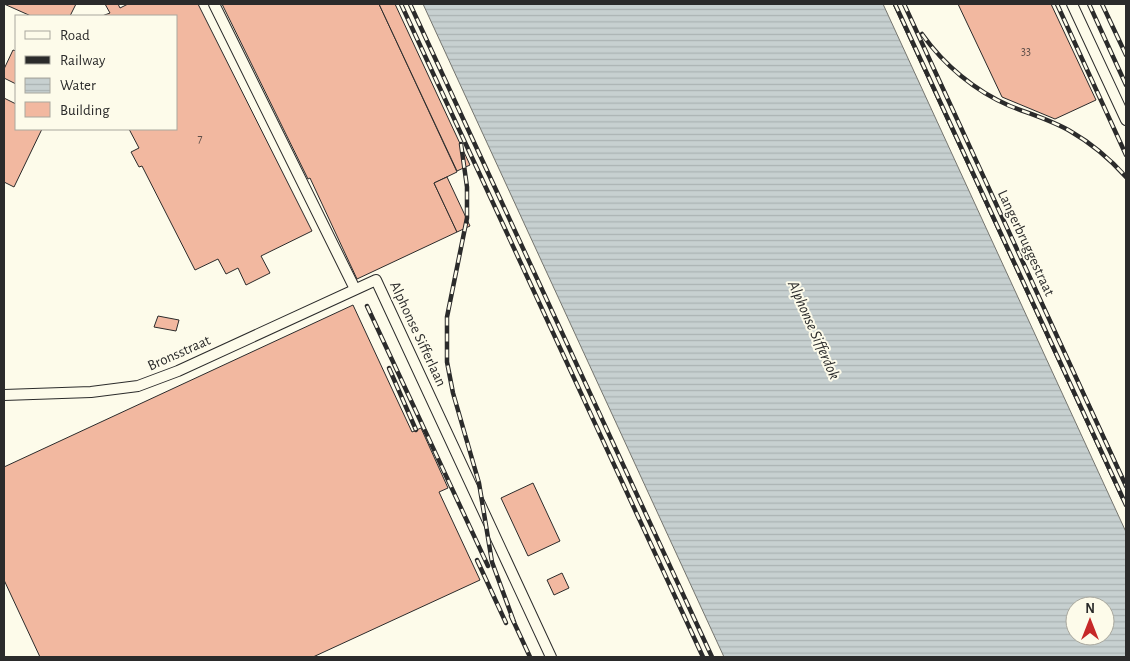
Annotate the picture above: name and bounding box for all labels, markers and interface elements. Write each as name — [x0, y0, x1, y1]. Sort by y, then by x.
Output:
legend — [15, 15, 178, 130]
text: Road — [60, 28, 90, 43]
house number: 33 — [1021, 45, 1031, 57]
text: Railway — [60, 53, 106, 68]
text: Water — [60, 78, 96, 93]
text: Building — [60, 103, 110, 118]
house number: 7 — [197, 132, 203, 144]
street label: Langerbruggestraat — [995, 188, 1057, 299]
water label: Alphonse Sifferdok — [784, 277, 843, 382]
street label: Alphonse Sifferlaan — [387, 279, 449, 389]
street label: Bronsstraat — [145, 332, 213, 373]
north arrow — [1065, 596, 1115, 646]
text: N — [1085, 602, 1095, 616]

